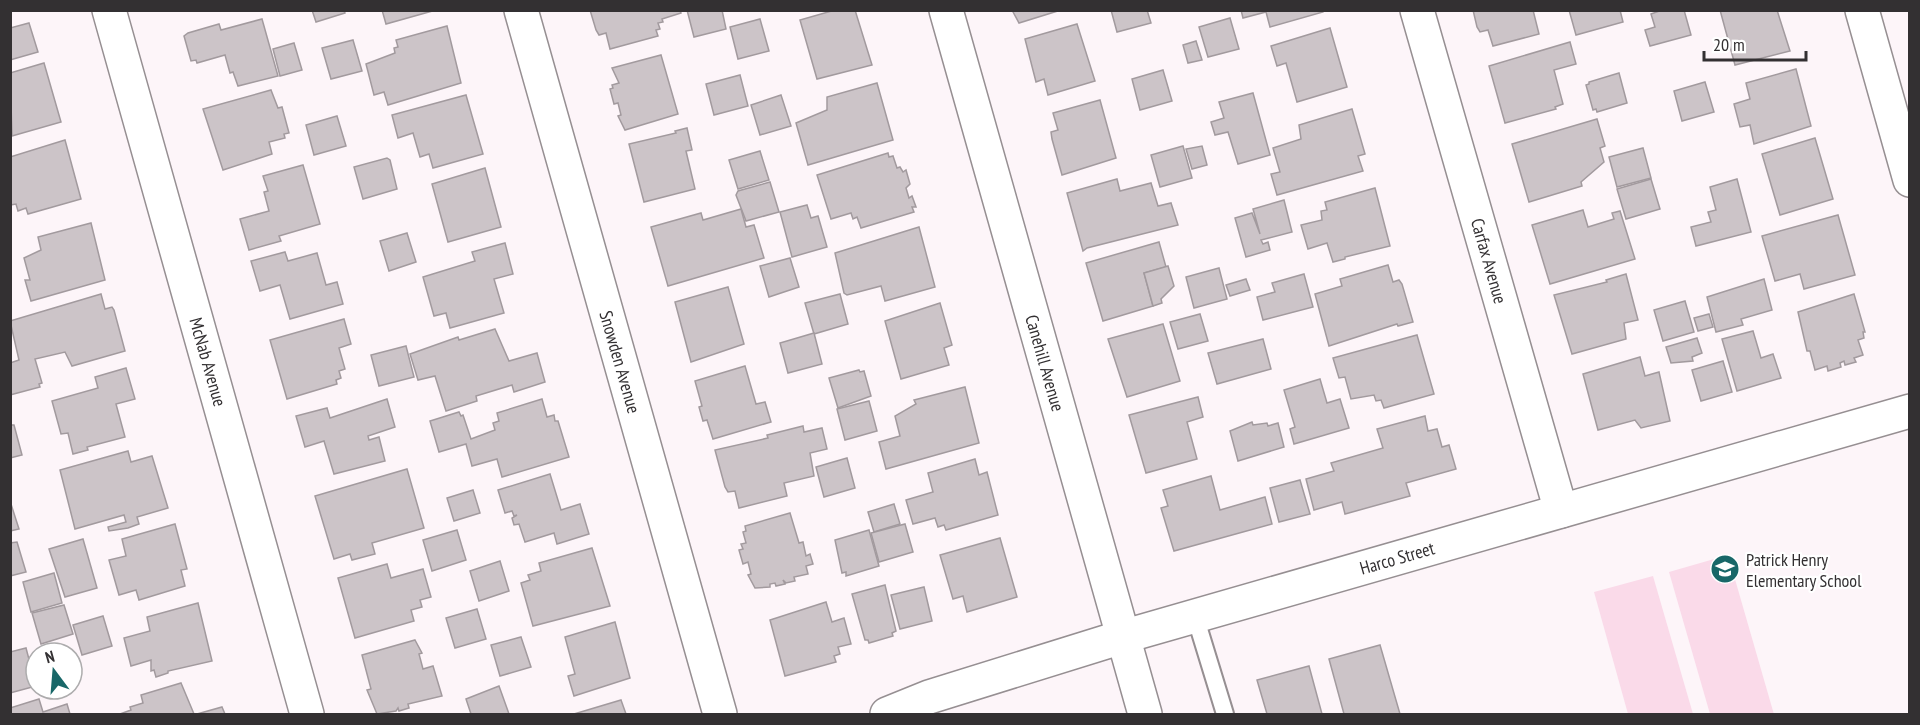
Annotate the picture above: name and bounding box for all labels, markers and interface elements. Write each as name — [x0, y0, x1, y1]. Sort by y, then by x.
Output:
scale bar — [1704, 24, 1806, 62]
text: 20 m — [1713, 33, 1745, 56]
street label: Carfax Avenue — [1466, 216, 1512, 306]
street label: Snowden Avenue — [594, 308, 646, 416]
street label: Canehill Avenue — [1020, 312, 1070, 414]
street label: McNab Avenue — [184, 315, 232, 409]
street label: Harco Street — [1357, 536, 1437, 580]
place label: Patrick Henry Elementary School — [1746, 548, 1862, 592]
school or university icon: Patrick Henry Elementary School — [1709, 553, 1741, 585]
north arrow — [24, 641, 84, 701]
text: N — [43, 646, 57, 667]

